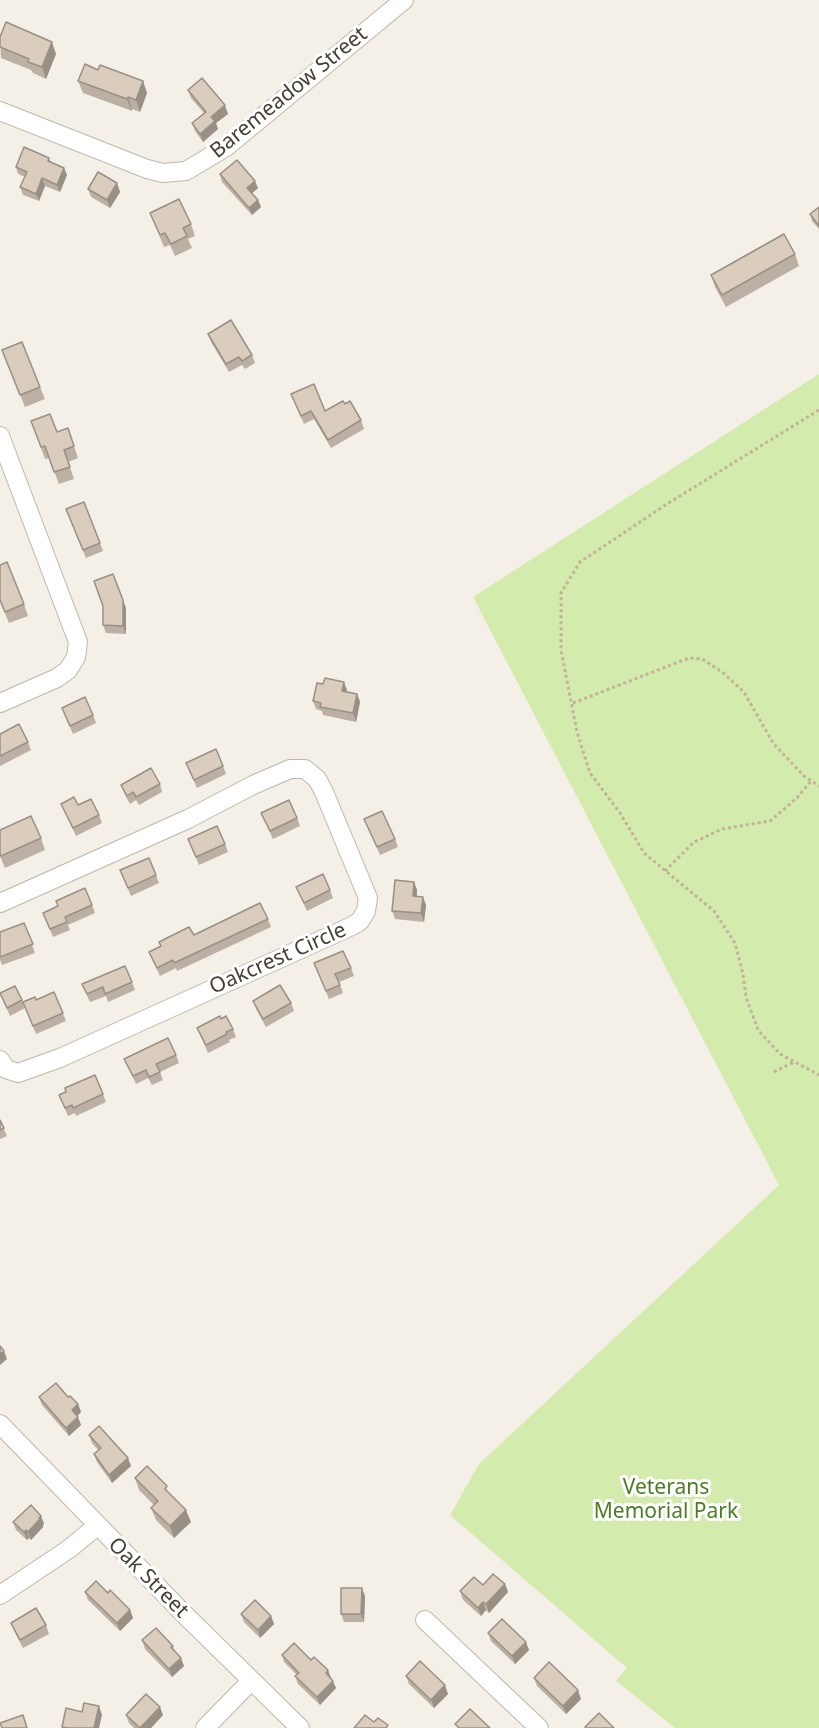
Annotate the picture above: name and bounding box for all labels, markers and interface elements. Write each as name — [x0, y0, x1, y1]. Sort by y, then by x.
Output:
street label: Baremeadow Street — [205, 22, 373, 164]
street label: Oakcrest Circle — [206, 918, 350, 1000]
park label: Veterans Memorial Park — [594, 1475, 738, 1525]
street label: Oak Street — [103, 1533, 193, 1623]

